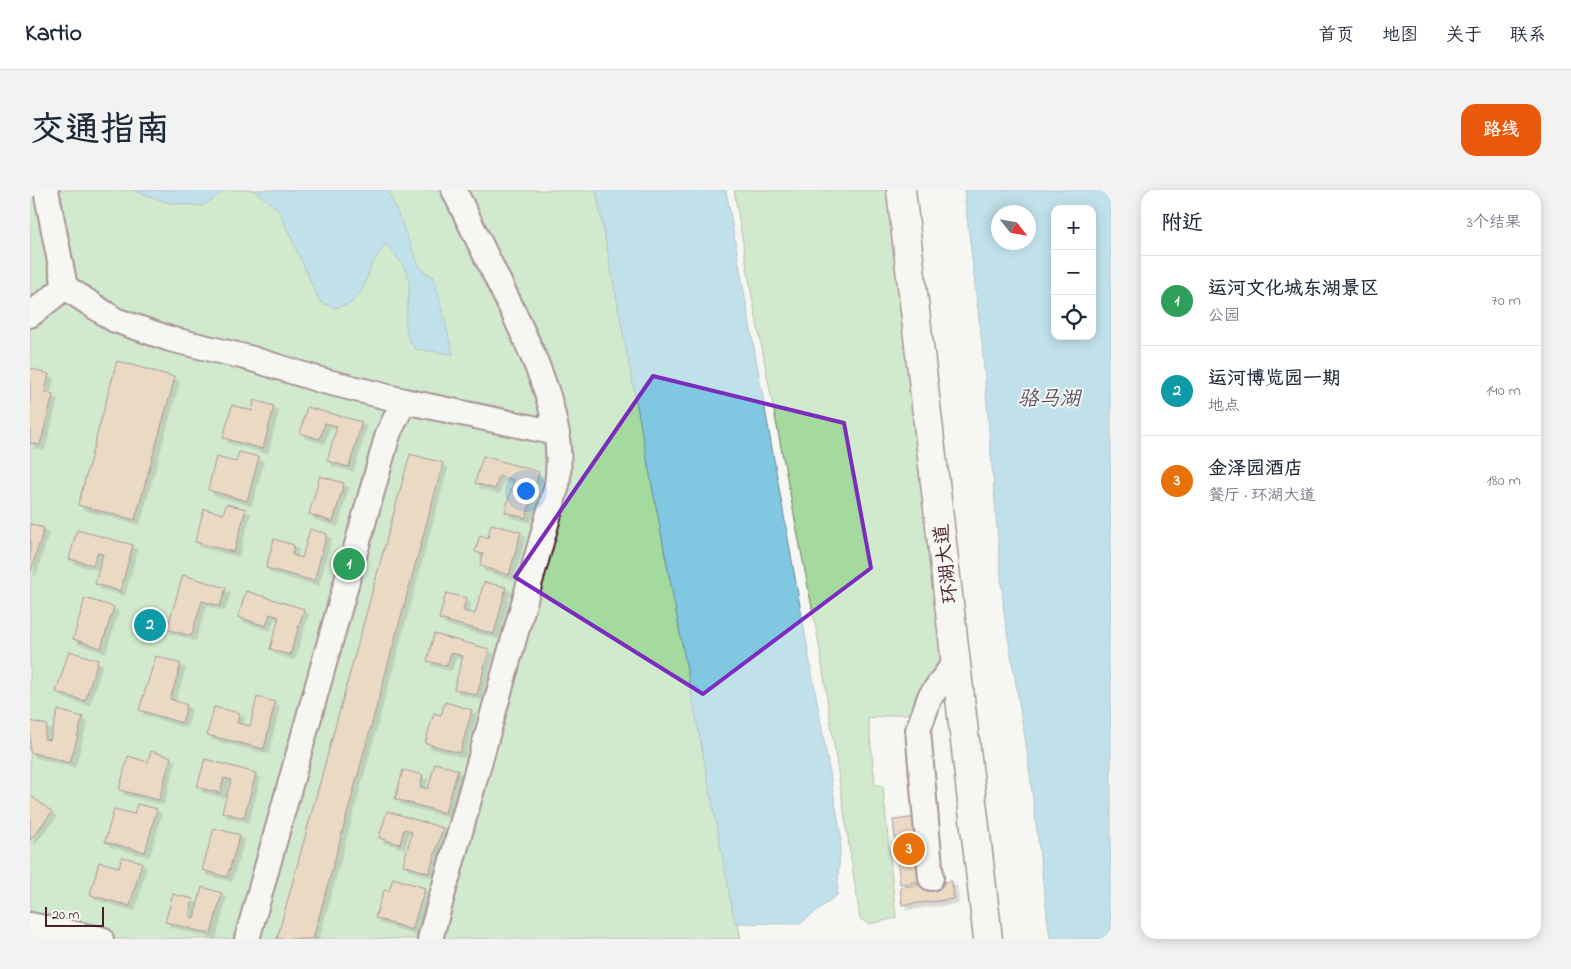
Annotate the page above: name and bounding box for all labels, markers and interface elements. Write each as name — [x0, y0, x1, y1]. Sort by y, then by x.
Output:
text: Kartio — [25, 17, 82, 52]
text: 首页 — [1318, 23, 1354, 49]
text: 地图 — [1382, 23, 1418, 49]
text: 关于 — [1446, 23, 1482, 49]
text: 联系 — [1510, 23, 1546, 49]
button: 路线 — [1461, 104, 1541, 156]
text: 交通指南 — [30, 106, 170, 157]
north arrow — [991, 205, 1036, 250]
map controls — [1051, 205, 1096, 340]
button: + — [1051, 205, 1096, 250]
text: 附近 — [1161, 209, 1203, 239]
text: 3个结果 — [1466, 211, 1521, 235]
button: − — [1051, 250, 1096, 295]
text: 运河文化城东湖景区 — [1208, 276, 1379, 303]
text: 1 — [1174, 289, 1180, 313]
text: 70 m — [1491, 289, 1521, 313]
button: locate — [1051, 295, 1096, 340]
text: 公园 — [1208, 304, 1240, 328]
text: 运河博览园一期 — [1208, 366, 1341, 393]
text: 2 — [1173, 379, 1181, 403]
text: 140 m — [1486, 379, 1521, 403]
water label: 骆马湖 — [1018, 385, 1082, 415]
text: 地点 — [1208, 394, 1240, 418]
text: 金泽园酒店 — [1208, 456, 1303, 483]
text: 3 — [1174, 469, 1180, 493]
text: 180 m — [1487, 469, 1521, 493]
your location — [513, 478, 539, 504]
text: 餐厅 · 环湖大道 — [1208, 484, 1315, 508]
street label: 环湖大道 — [928, 522, 967, 605]
pin: 1 — [333, 545, 365, 583]
pin: 2 — [134, 606, 166, 644]
pin: 3 — [893, 830, 925, 868]
scale bar — [45, 904, 104, 927]
text: 20 m — [52, 905, 79, 926]

